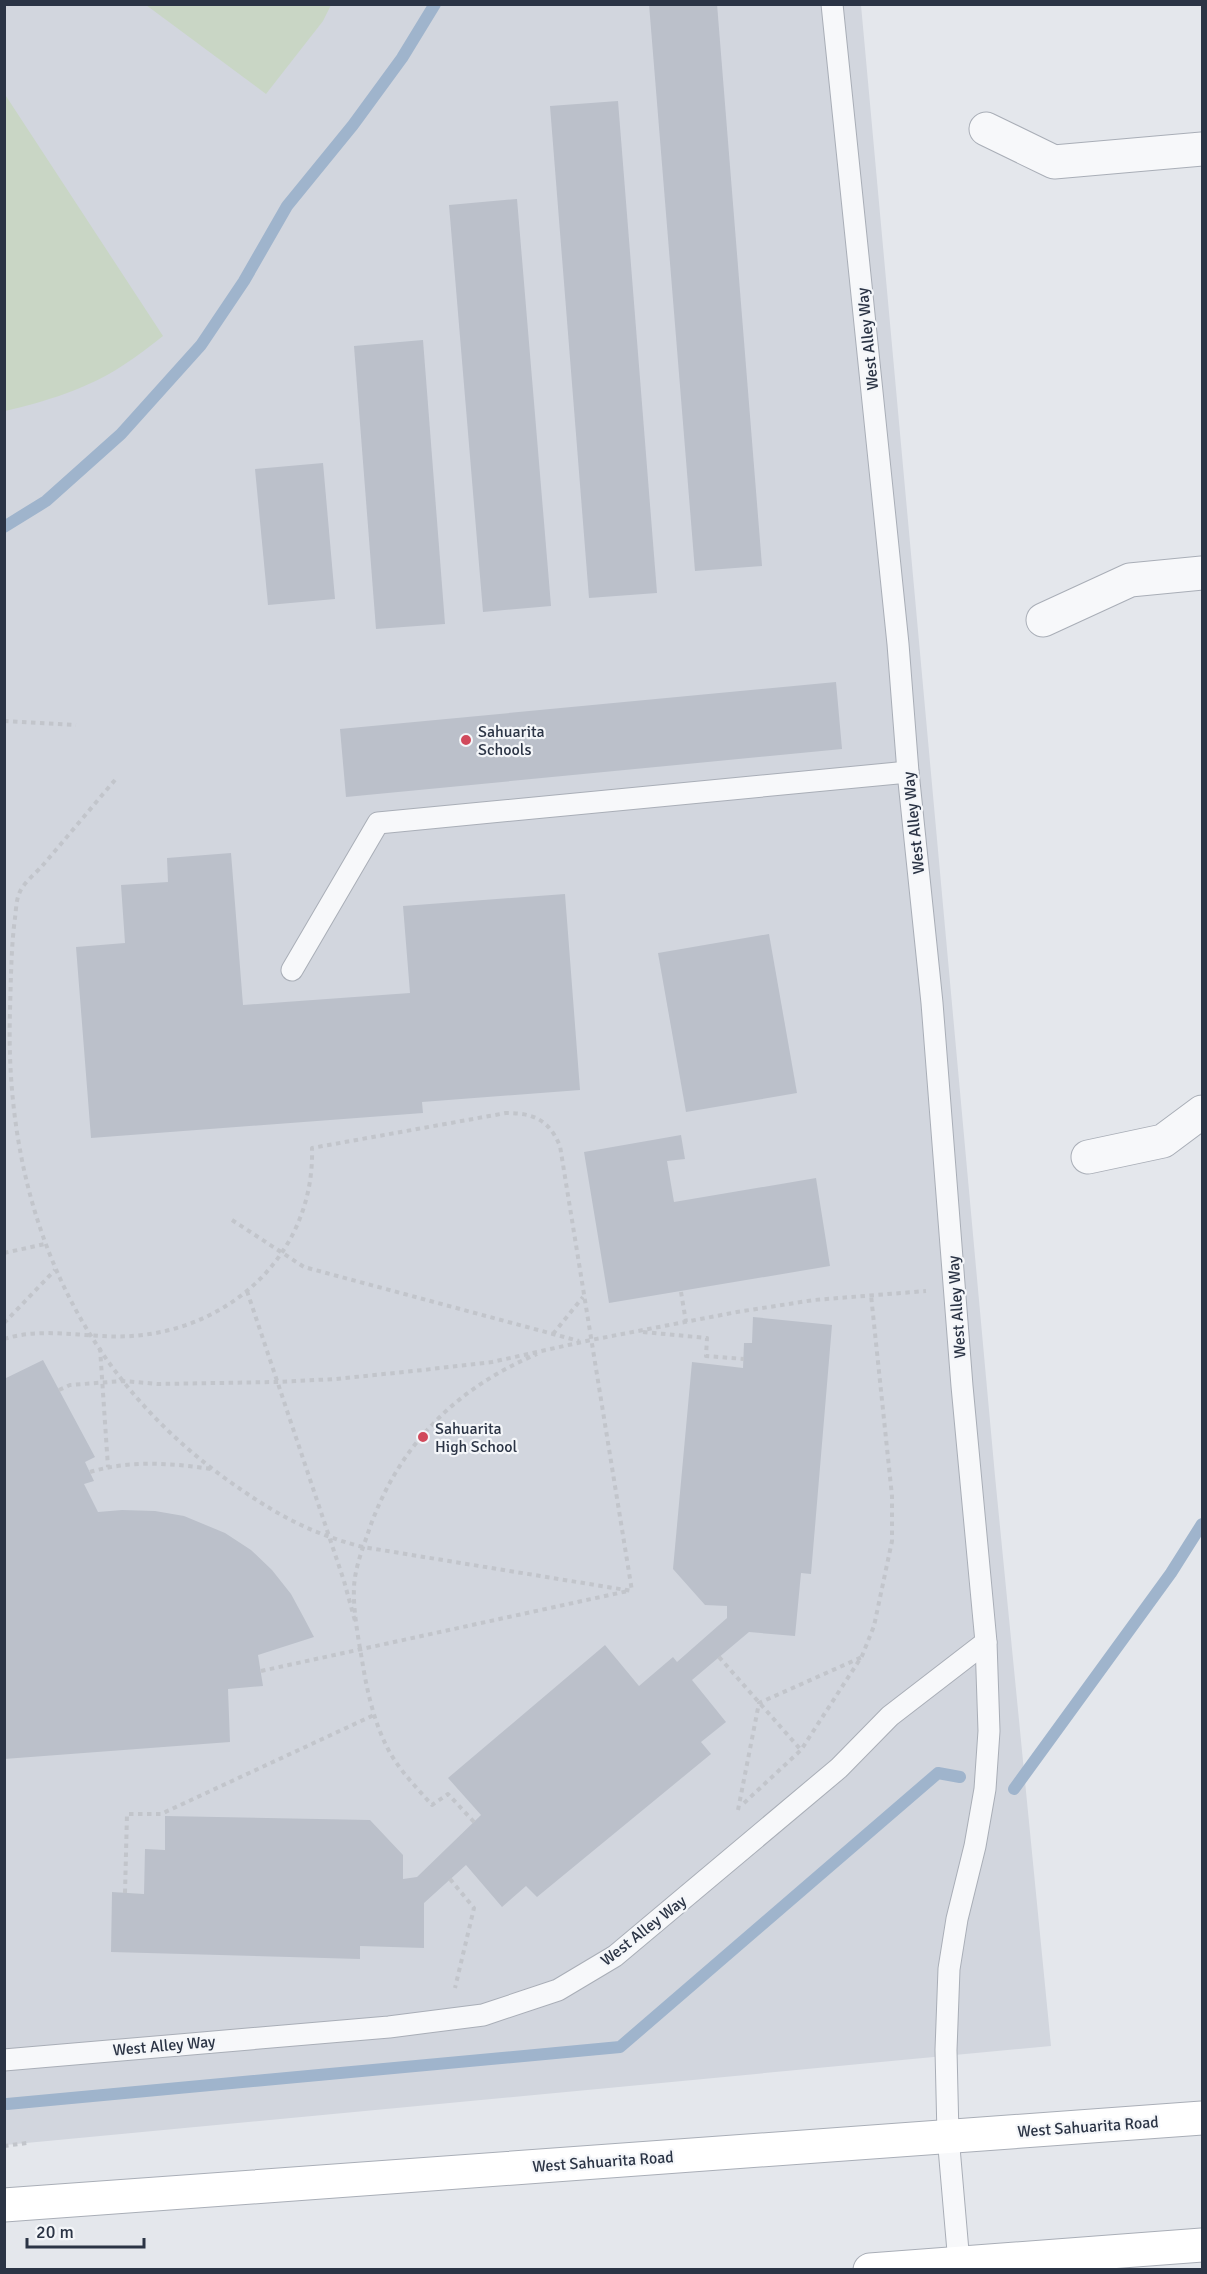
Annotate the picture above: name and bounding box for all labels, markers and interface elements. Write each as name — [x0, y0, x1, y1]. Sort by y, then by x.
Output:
street label: West Alley Way — [853, 286, 883, 391]
place label: Sahuarita Schools — [478, 722, 545, 760]
marker: Sahuarita Schools — [459, 733, 473, 747]
street label: West Alley Way — [899, 770, 929, 875]
street label: West Alley Way — [943, 1254, 971, 1359]
place label: Sahuarita High School — [435, 1419, 518, 1457]
marker: Sahuarita High School — [416, 1430, 430, 1444]
street label: West Alley Way — [597, 1891, 691, 1970]
street label: West Alley Way — [112, 2032, 217, 2060]
street label: West Sahuarita Road — [1017, 2112, 1159, 2142]
street label: West Sahuarita Road — [532, 2147, 674, 2177]
scale bar — [27, 2211, 144, 2249]
text: 20 m — [36, 2221, 74, 2243]

